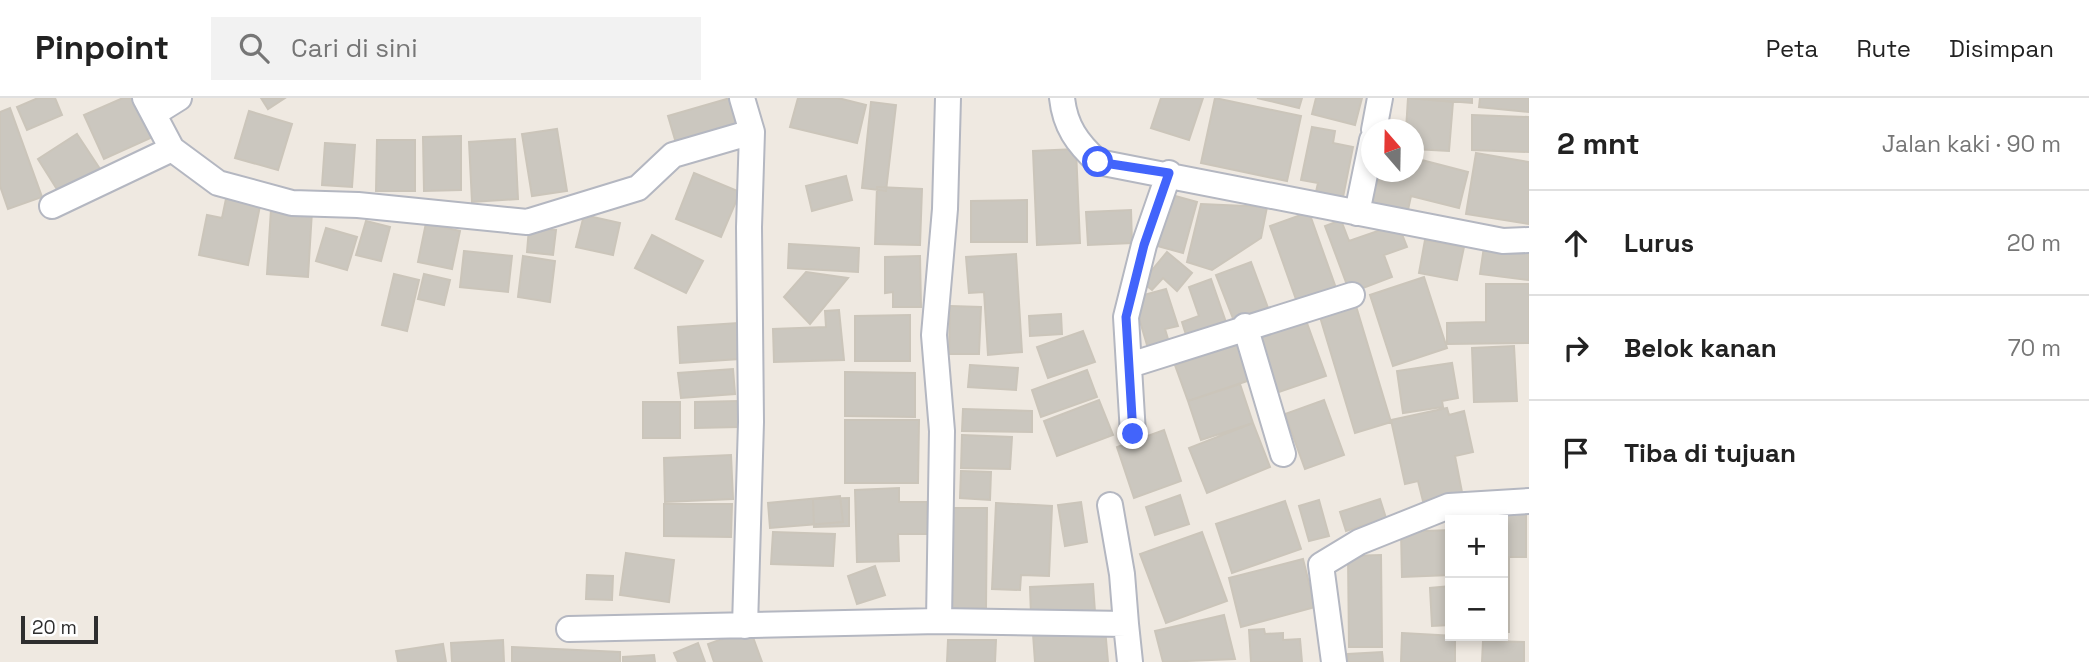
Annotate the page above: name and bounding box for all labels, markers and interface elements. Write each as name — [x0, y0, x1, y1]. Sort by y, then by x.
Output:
search box — [211, 17, 701, 80]
text: Pinpoint — [35, 27, 169, 69]
icon: search — [235, 29, 273, 67]
text: Cari di sini — [291, 31, 418, 65]
text: Peta — [1766, 33, 1818, 64]
text: Rute — [1856, 33, 1911, 64]
text: Disimpan — [1949, 33, 2054, 64]
north arrow — [1361, 119, 1424, 182]
text: 2 mnt — [1557, 124, 1640, 163]
text: Jalan kaki · 90 m — [1882, 129, 2061, 159]
route start — [1082, 146, 1113, 177]
icon: ahead — [1557, 224, 1595, 262]
text: Lurus — [1624, 226, 1694, 260]
text: 20 m — [2007, 228, 2061, 258]
icon: right — [1557, 329, 1595, 367]
text: Belok kanan — [1624, 331, 1777, 365]
text: 70 m — [2008, 333, 2061, 363]
route end — [1117, 418, 1148, 449]
icon: arrive — [1557, 434, 1595, 472]
text: Tiba di tujuan — [1624, 436, 1796, 470]
map controls — [1445, 515, 1508, 641]
button: + — [1445, 515, 1508, 578]
button: − — [1445, 578, 1508, 641]
scale bar — [21, 613, 98, 645]
text: 20 m — [32, 615, 77, 640]

